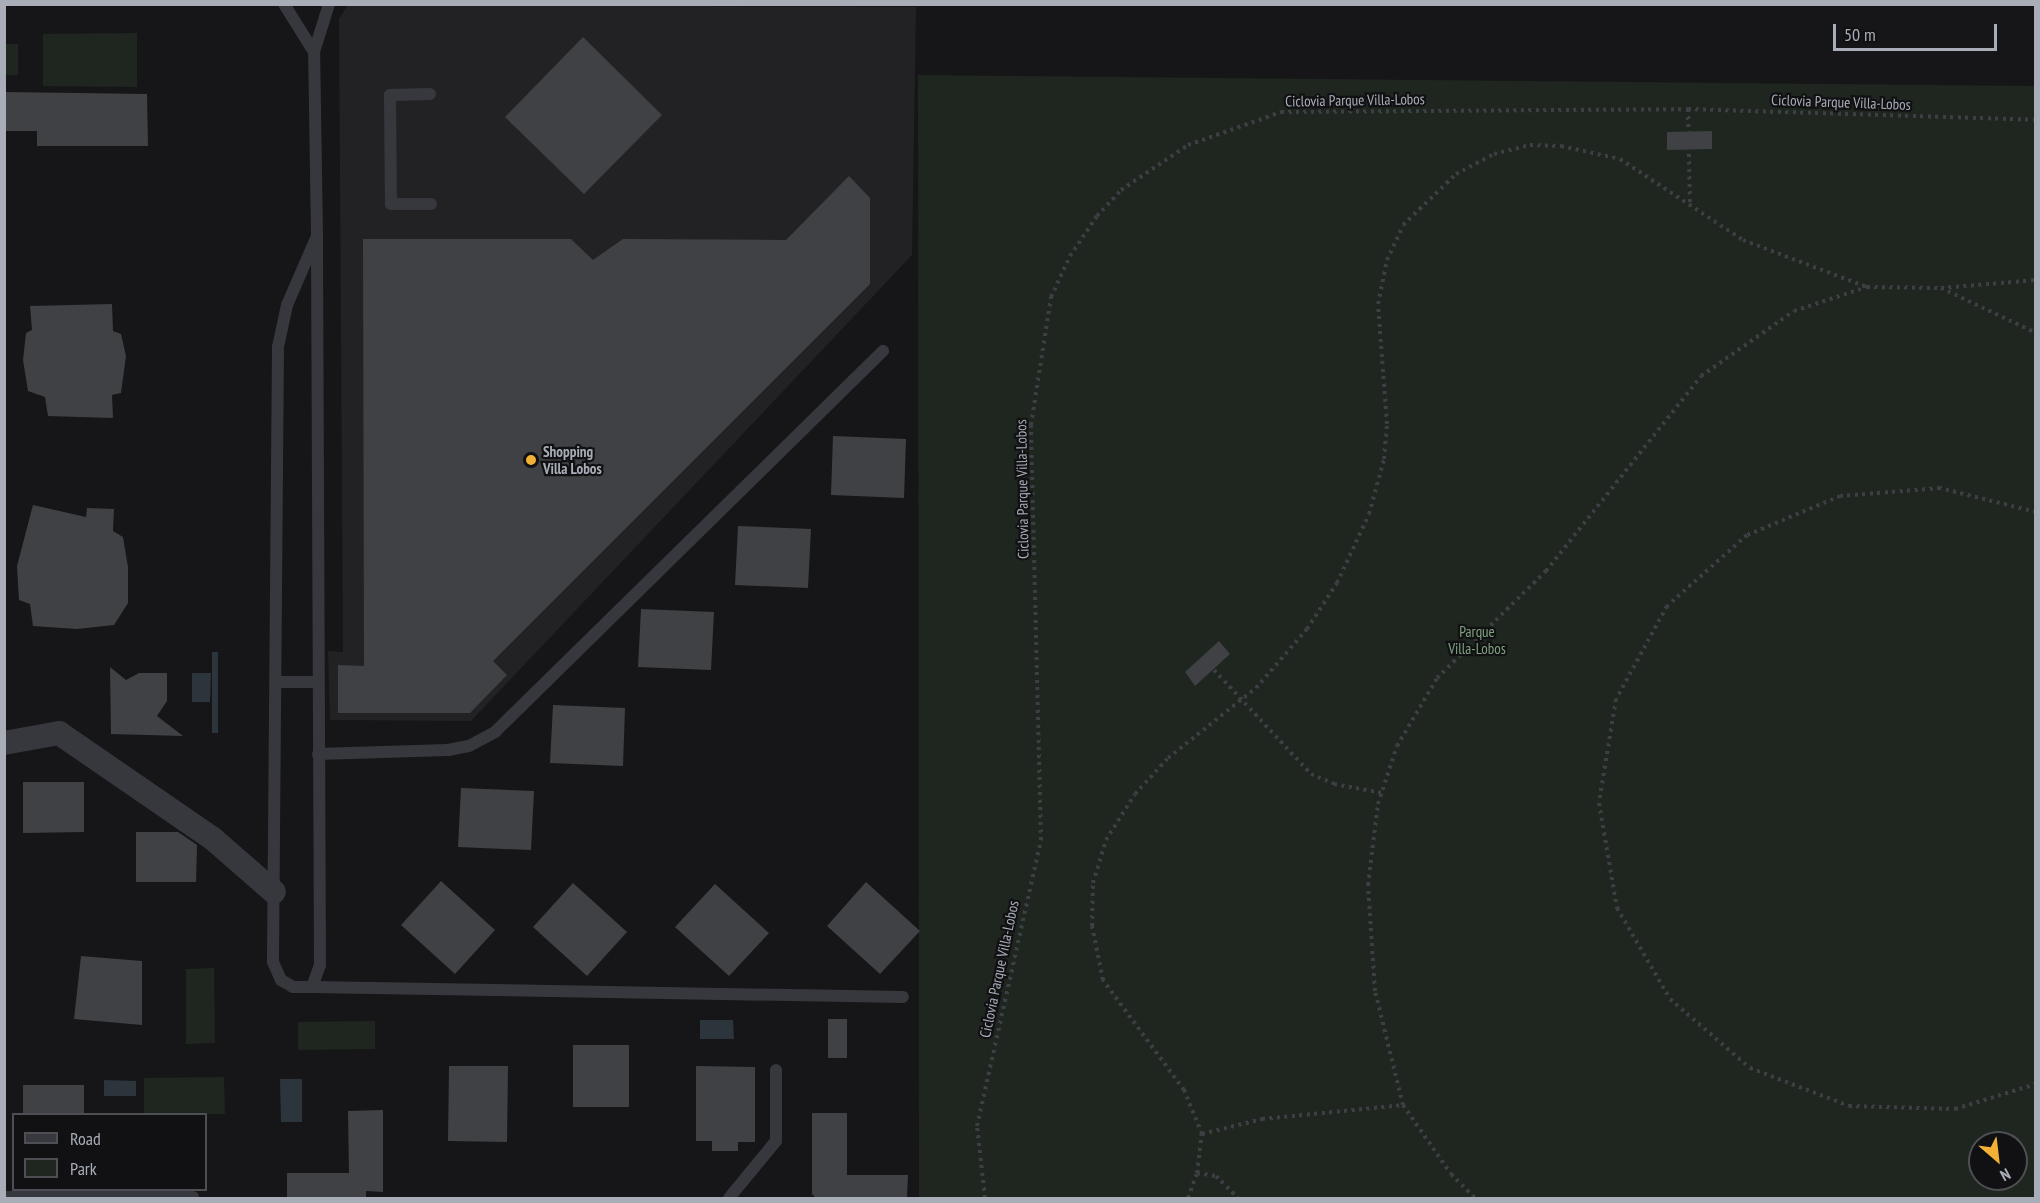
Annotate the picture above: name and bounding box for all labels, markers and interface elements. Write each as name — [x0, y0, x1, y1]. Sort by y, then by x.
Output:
scale bar — [1836, 12, 2000, 50]
text: 50 m — [1844, 23, 1876, 46]
street label: Ciclovia Parque Villa-Lobos — [1285, 90, 1425, 110]
street label: Ciclovia Parque Villa-Lobos — [1771, 91, 1911, 113]
street label: Ciclovia Parque Villa-Lobos — [1012, 419, 1032, 559]
place label: Shopping Villa Lobos — [543, 442, 602, 477]
marker: Shopping Villa Lobos — [524, 453, 538, 467]
park label: Parque Villa-Lobos — [1448, 622, 1506, 657]
street label: Ciclovia Parque Villa-Lobos — [976, 899, 1022, 1039]
legend — [12, 1113, 207, 1191]
text: Road — [70, 1127, 101, 1150]
north arrow — [1968, 1131, 2028, 1191]
text: Park — [70, 1157, 97, 1180]
text: N — [1997, 1164, 2014, 1186]

